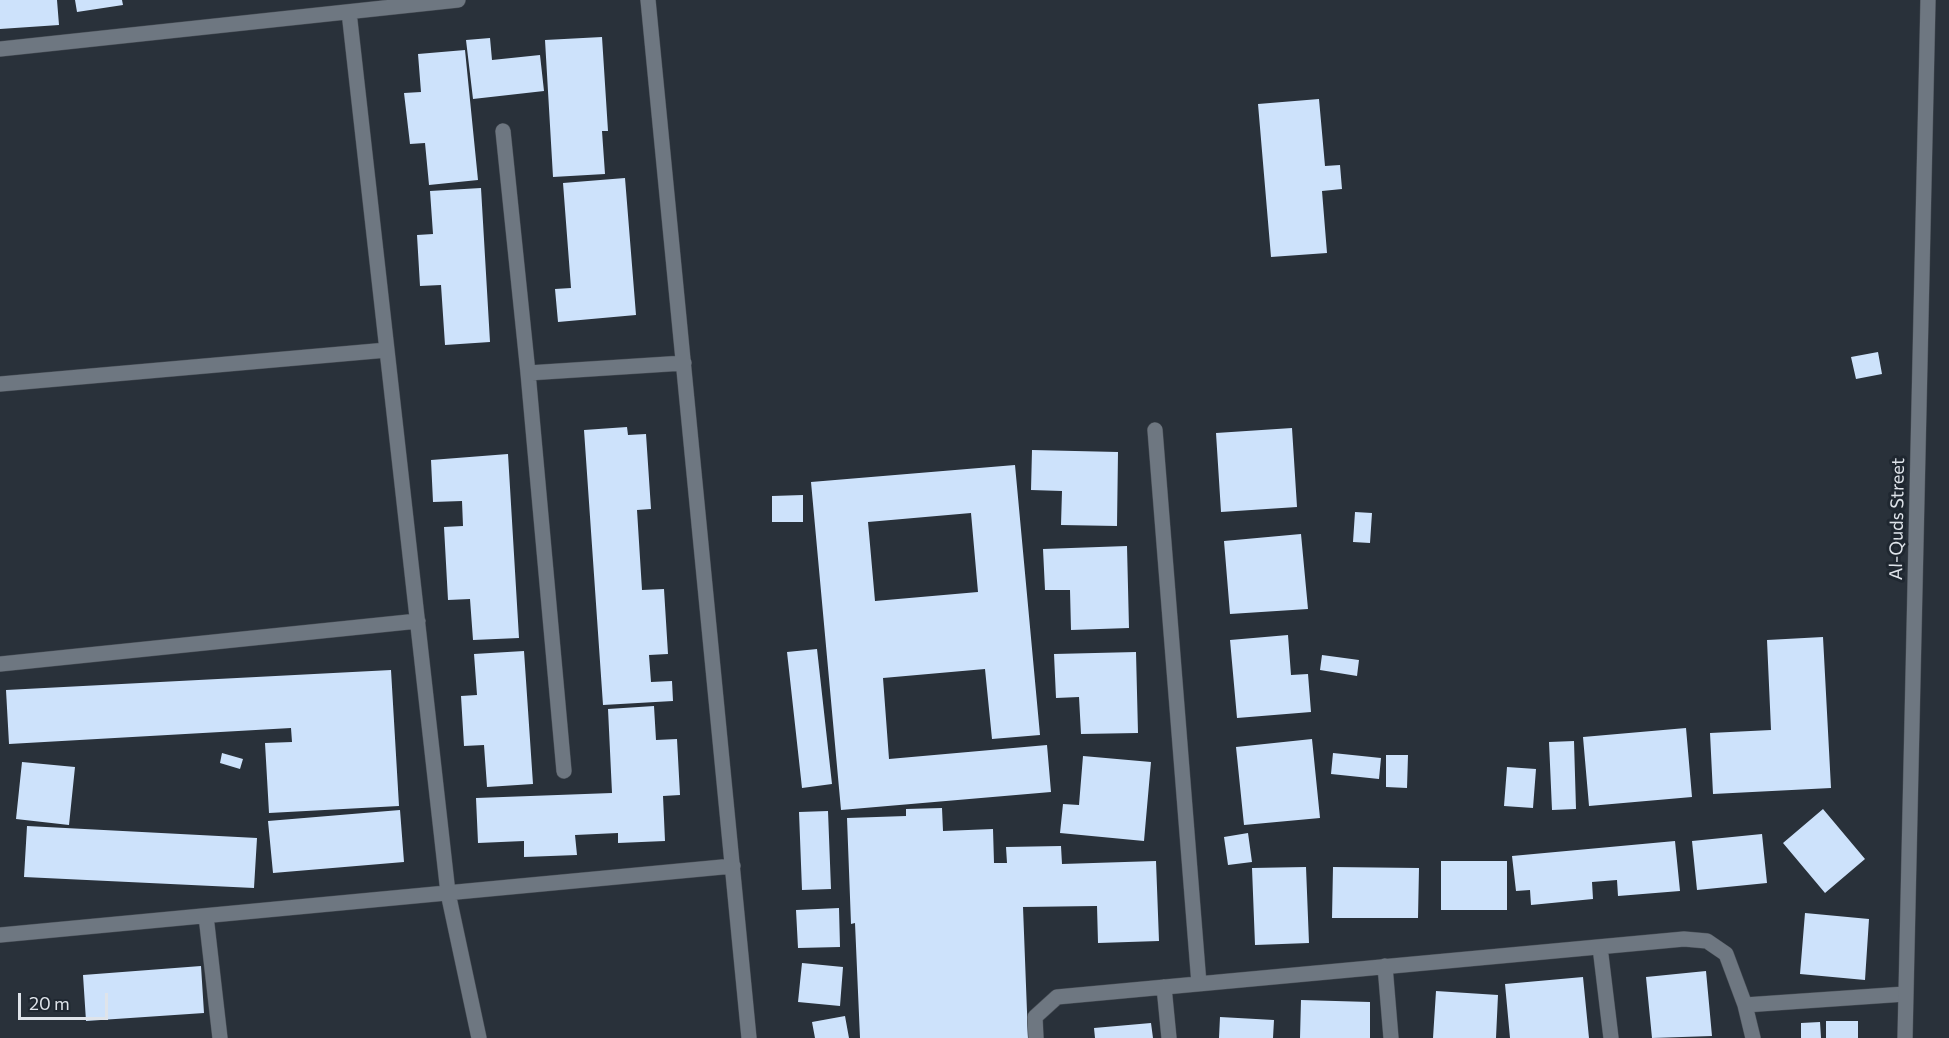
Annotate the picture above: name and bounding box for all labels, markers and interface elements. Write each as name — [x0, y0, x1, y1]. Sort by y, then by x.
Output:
street label: Al-Quds Street — [1885, 458, 1909, 580]
scale bar — [21, 981, 111, 1019]
text: 20 m — [29, 992, 70, 1014]

